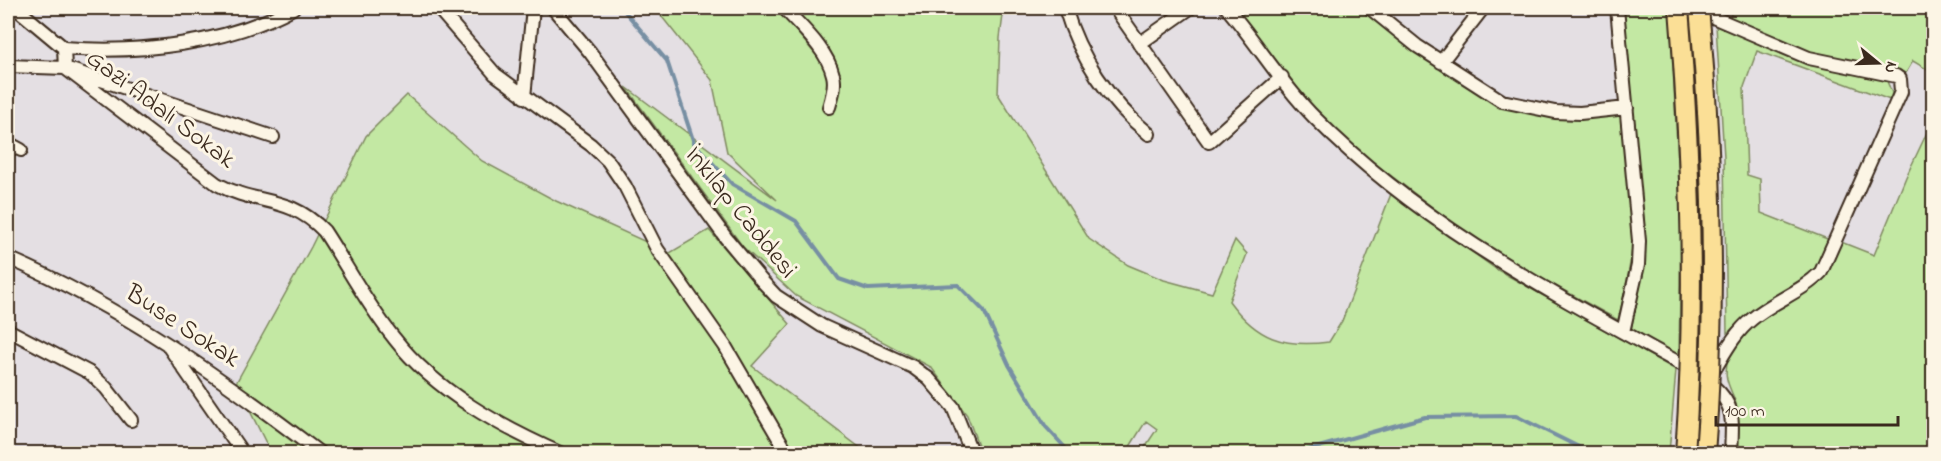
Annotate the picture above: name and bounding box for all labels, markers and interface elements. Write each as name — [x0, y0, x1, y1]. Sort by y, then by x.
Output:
north arrow — [1848, 33, 1908, 93]
street label: Gazi Adalı Sokak — [77, 41, 243, 179]
text: N — [1877, 58, 1903, 76]
street label: İnkılap Caddesi — [675, 138, 805, 288]
street label: Buse Sokak — [116, 275, 247, 379]
scale bar — [1716, 389, 1898, 427]
text: 100 m — [1725, 399, 1765, 425]

